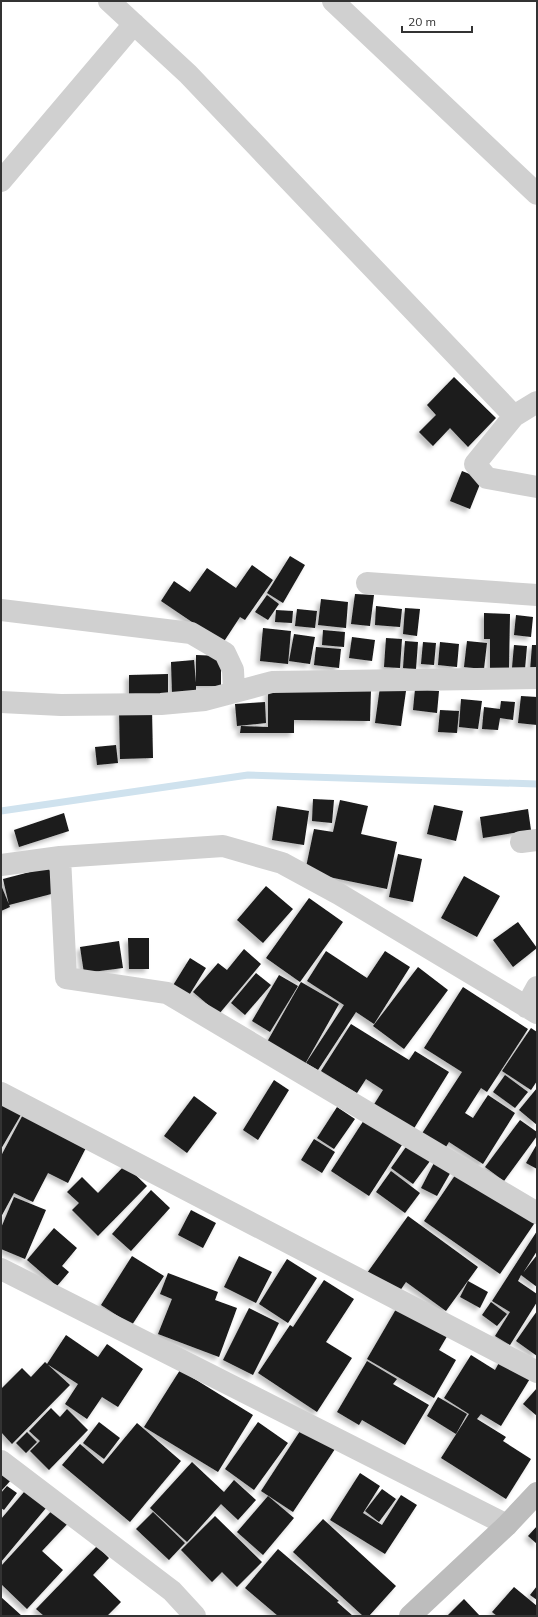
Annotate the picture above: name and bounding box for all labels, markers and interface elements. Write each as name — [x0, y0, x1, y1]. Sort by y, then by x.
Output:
scale bar — [402, 8, 472, 34]
text: 20 m — [408, 14, 436, 29]

